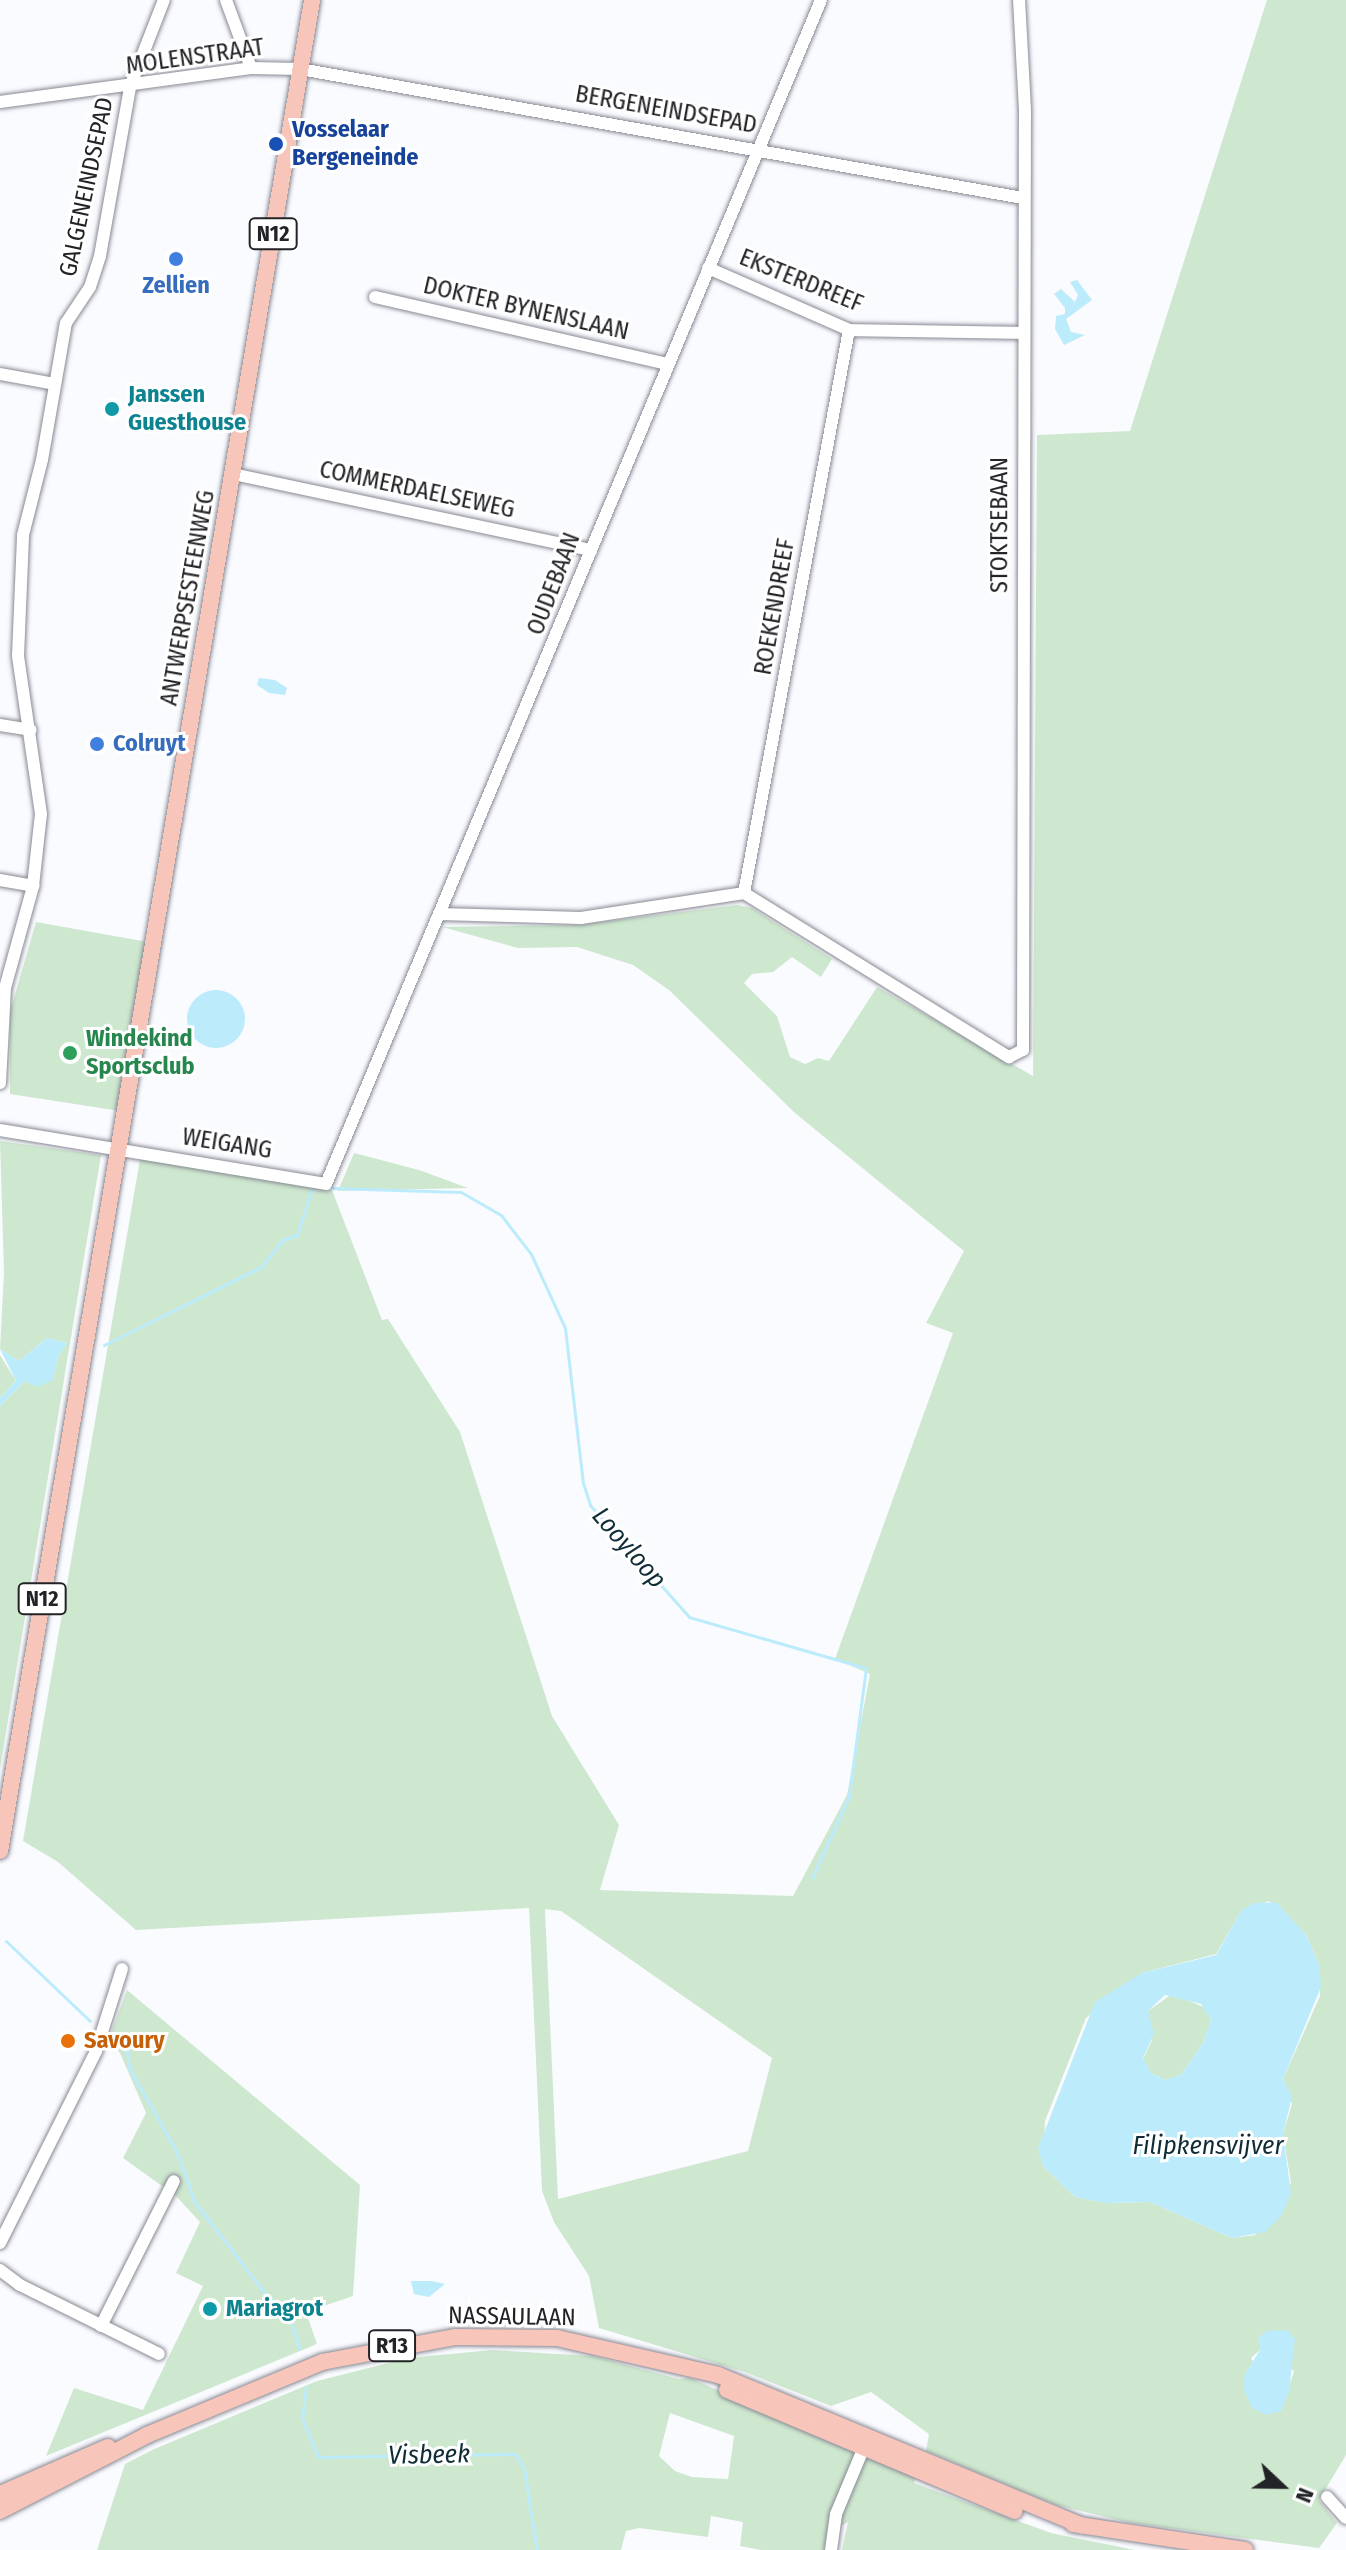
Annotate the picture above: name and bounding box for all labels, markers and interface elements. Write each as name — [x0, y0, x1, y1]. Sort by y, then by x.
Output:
street label: MOLENSTRAAT — [124, 33, 266, 81]
street label: BERGENEINDSEPAD — [573, 80, 759, 140]
street label: GALGENEINDSEPAD — [54, 95, 120, 279]
place label: Vosselaar Bergeneinde — [292, 116, 418, 172]
marker: Vosselaar Bergeneinde — [267, 135, 285, 153]
road number: N12 — [247, 216, 299, 252]
street label: EKSTERDREEF — [735, 243, 867, 319]
marker: Zellien — [167, 250, 185, 268]
street label: DOKTER BYNENSLAAN — [420, 271, 632, 347]
place label: Zellien — [142, 272, 210, 300]
place label: Janssen Guesthouse — [128, 381, 246, 437]
marker: Janssen Guesthouse — [103, 400, 121, 418]
street label: COMMERDAELSEWEG — [317, 455, 517, 525]
street label: STOKTSEBAAN — [986, 457, 1014, 593]
street label: ANTWERPSESTEENWEG — [155, 488, 221, 708]
street label: OUDEBAAN — [521, 529, 587, 639]
street label: ROEKENDREEF — [749, 537, 801, 677]
place label: Colruyt — [113, 730, 186, 758]
marker: Colruyt — [88, 735, 106, 753]
place label: Windekind Sportsclub — [86, 1025, 195, 1081]
marker: Windekind Sportsclub — [61, 1044, 79, 1062]
street label: WEIGANG — [180, 1123, 274, 1165]
water label: Looyloop — [585, 1501, 673, 1595]
road number: N12 — [16, 1581, 68, 1617]
place label: Savoury — [84, 2027, 165, 2055]
marker: Savoury — [59, 2032, 77, 2050]
water label: Filipkensvijver — [1133, 2130, 1283, 2162]
place label: Mariagrot — [226, 2295, 323, 2323]
marker: Mariagrot — [201, 2300, 219, 2318]
street label: NASSAULAAN — [448, 2301, 576, 2333]
road number: R13 — [368, 2328, 416, 2364]
water label: Visbeek — [388, 2439, 470, 2471]
north arrow — [1242, 2446, 1322, 2526]
text: N — [1290, 2484, 1320, 2506]

